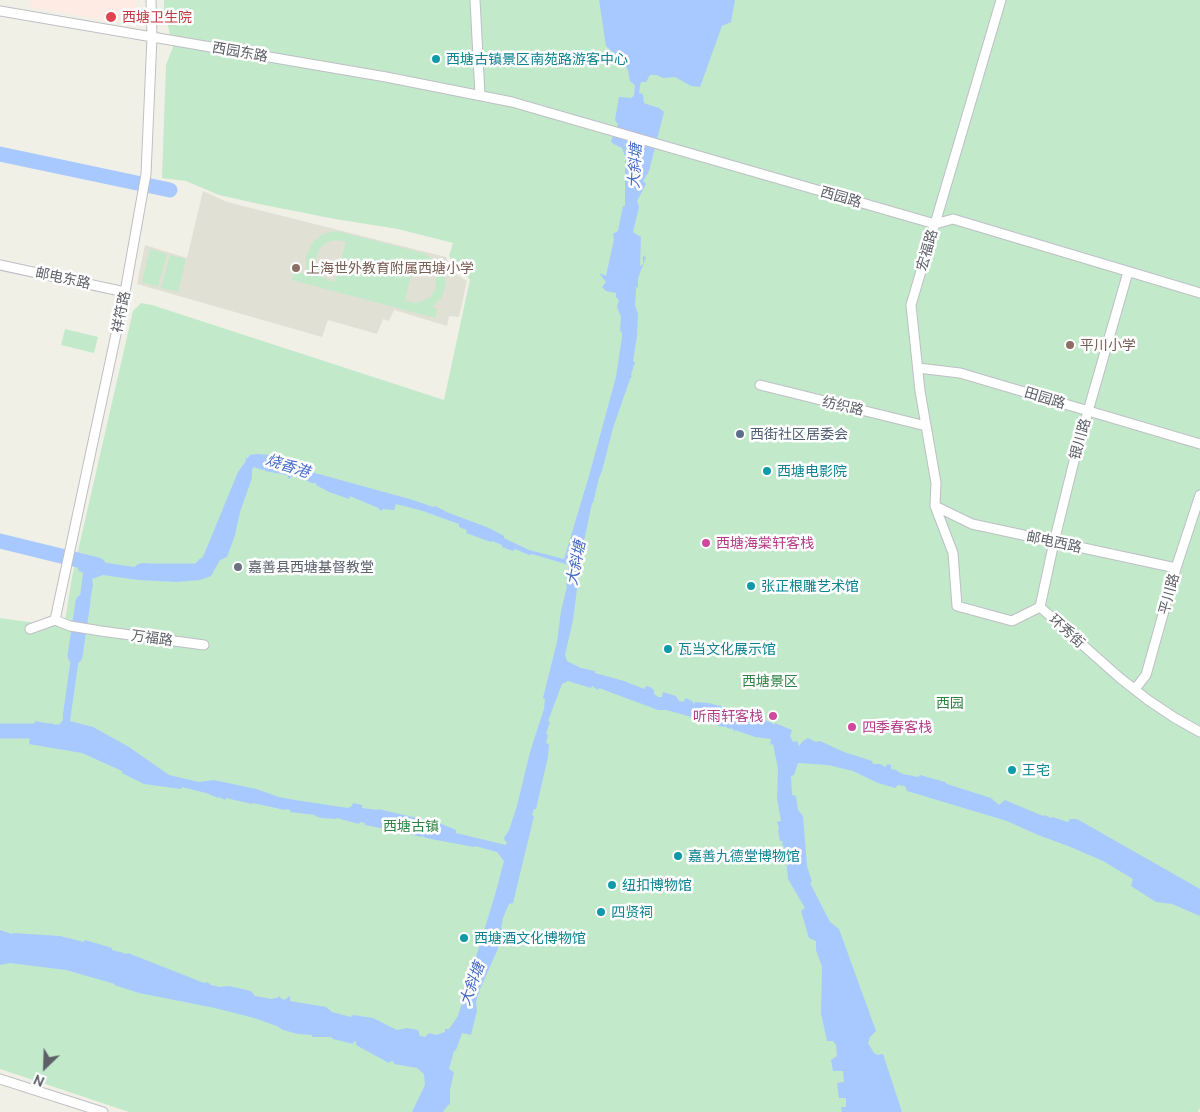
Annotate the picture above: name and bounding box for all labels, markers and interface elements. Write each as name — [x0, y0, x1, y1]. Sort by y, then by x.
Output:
place label: 西塘卫生院 — [122, 9, 192, 25]
marker: 西塘卫生院 — [104, 10, 118, 24]
street label: 西园东路 — [211, 39, 269, 65]
place label: 西塘古镇景区南苑路游客中心 — [446, 51, 628, 67]
marker: 西塘古镇景区南苑路游客中心 — [430, 53, 442, 65]
water label: 大斜塘 — [625, 143, 645, 189]
street label: 西园路 — [818, 183, 864, 211]
street label: 宏福路 — [913, 227, 941, 273]
place label: 上海世外教育附属西塘小学 — [306, 260, 474, 276]
marker: 上海世外教育附属西塘小学 — [290, 262, 302, 274]
street label: 邮电东路 — [34, 264, 92, 292]
street label: 祥符路 — [108, 290, 134, 334]
place label: 平川小学 — [1080, 337, 1136, 353]
marker: 平川小学 — [1064, 339, 1076, 351]
street label: 田园路 — [1022, 384, 1068, 412]
street label: 纺织路 — [821, 393, 865, 419]
street label: 银川路 — [1066, 416, 1094, 462]
place label: 西街社区居委会 — [750, 426, 848, 442]
marker: 西街社区居委会 — [734, 428, 746, 440]
water label: 烧香港 — [264, 450, 312, 482]
place label: 西塘电影院 — [777, 463, 847, 479]
marker: 西塘电影院 — [761, 465, 773, 477]
street label: 邮电西路 — [1025, 528, 1083, 556]
place label: 西塘海棠轩客栈 — [716, 535, 814, 551]
marker: 西塘海棠轩客栈 — [700, 537, 712, 549]
water label: 大斜塘 — [563, 539, 589, 587]
place label: 嘉善县西塘基督教堂 — [248, 559, 374, 575]
marker: 嘉善县西塘基督教堂 — [232, 561, 244, 573]
street label: 平川路 — [1155, 572, 1183, 616]
place label: 张正根雕艺术馆 — [761, 578, 859, 594]
marker: 张正根雕艺术馆 — [745, 580, 757, 592]
street label: 环秀街 — [1046, 611, 1088, 651]
street label: 万福路 — [130, 627, 174, 649]
place label: 瓦当文化展示馆 — [678, 641, 776, 657]
marker: 瓦当文化展示馆 — [662, 643, 674, 655]
park label: 西塘景区 — [742, 673, 798, 689]
park label: 西园 — [936, 695, 964, 711]
place label: 听雨轩客栈 — [693, 708, 763, 724]
marker: 听雨轩客栈 — [767, 710, 779, 722]
place label: 四季春客栈 — [862, 719, 932, 735]
marker: 四季春客栈 — [846, 721, 858, 733]
place label: 王宅 — [1022, 762, 1050, 778]
marker: 王宅 — [1006, 764, 1018, 776]
park label: 西塘古镇 — [383, 818, 439, 834]
place label: 嘉善九德堂博物馆 — [688, 848, 800, 864]
marker: 嘉善九德堂博物馆 — [672, 850, 684, 862]
place label: 纽扣博物馆 — [622, 877, 692, 893]
marker: 纽扣博物馆 — [606, 879, 618, 891]
place label: 四贤祠 — [611, 904, 653, 920]
marker: 四贤祠 — [595, 906, 607, 918]
place label: 西塘酒文化博物馆 — [474, 930, 586, 946]
marker: 西塘酒文化博物馆 — [458, 932, 470, 944]
water label: 大斜塘 — [456, 960, 488, 1008]
north arrow — [20, 1042, 70, 1092]
text: N — [31, 1071, 47, 1090]

